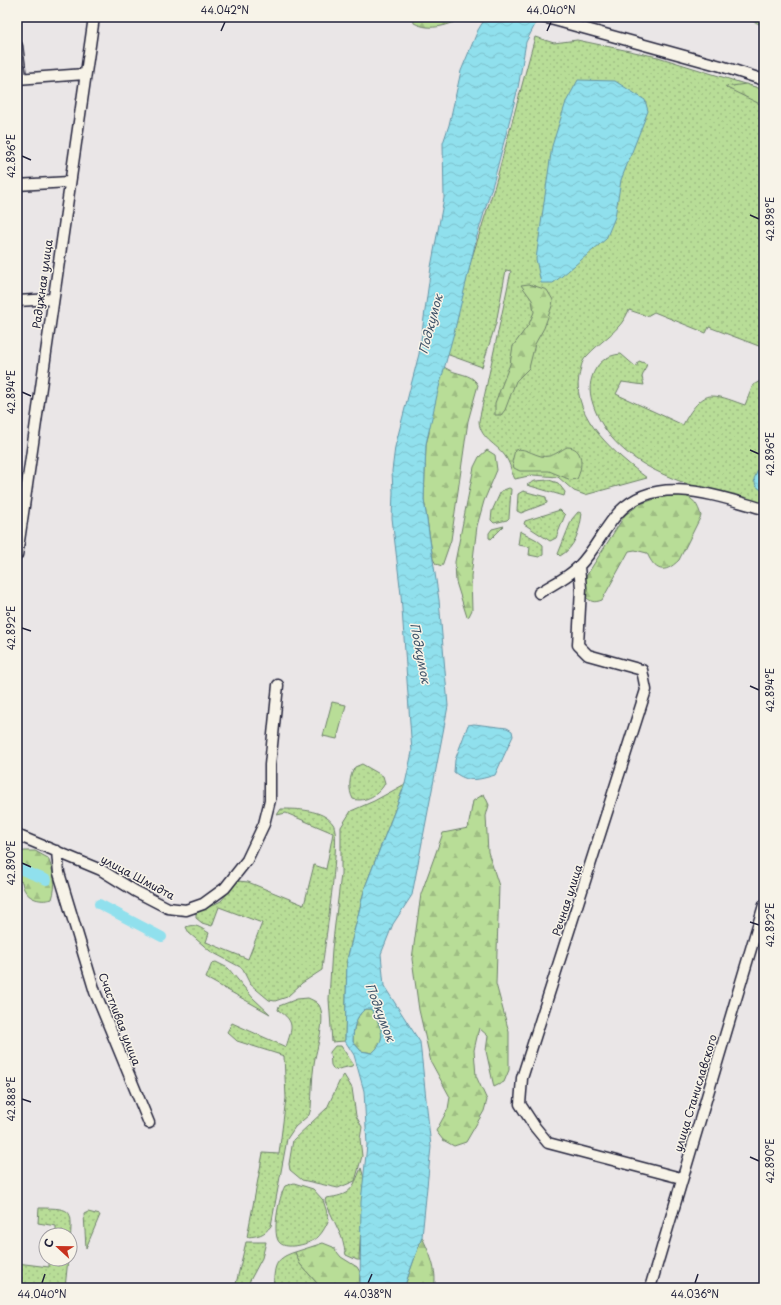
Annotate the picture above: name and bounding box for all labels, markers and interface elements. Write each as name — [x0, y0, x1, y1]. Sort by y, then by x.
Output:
text: 44.042°N — [201, 2, 249, 17]
text: 44.040°N — [526, 2, 576, 17]
text: 42.896°E — [3, 134, 18, 178]
text: 42.898°E — [762, 197, 777, 241]
street label: Радужная улица — [27, 238, 57, 330]
water label: Подкумок — [413, 291, 447, 356]
text: 42.894°E — [3, 370, 18, 414]
text: 42.896°E — [762, 432, 777, 476]
text: 42.892°E — [3, 606, 18, 650]
water label: Подкумок — [406, 621, 436, 686]
text: 42.894°E — [762, 668, 777, 712]
text: 42.890°E — [3, 840, 18, 886]
street label: улица Шмидта — [98, 850, 178, 904]
street label: Речная улица — [547, 862, 587, 938]
text: 42.892°E — [762, 903, 777, 947]
street label: Счастливая улица — [94, 970, 146, 1068]
water label: Подкумок — [362, 980, 401, 1045]
street label: улица Станиславского — [669, 1032, 721, 1154]
text: 42.888°E — [3, 1077, 18, 1121]
text: 42.890°E — [762, 1138, 777, 1184]
north arrow — [38, 1227, 78, 1267]
text: С — [39, 1236, 58, 1250]
text: 44.040°N — [17, 1286, 67, 1301]
text: 44.038°N — [344, 1286, 392, 1301]
text: 44.036°N — [671, 1286, 719, 1301]

